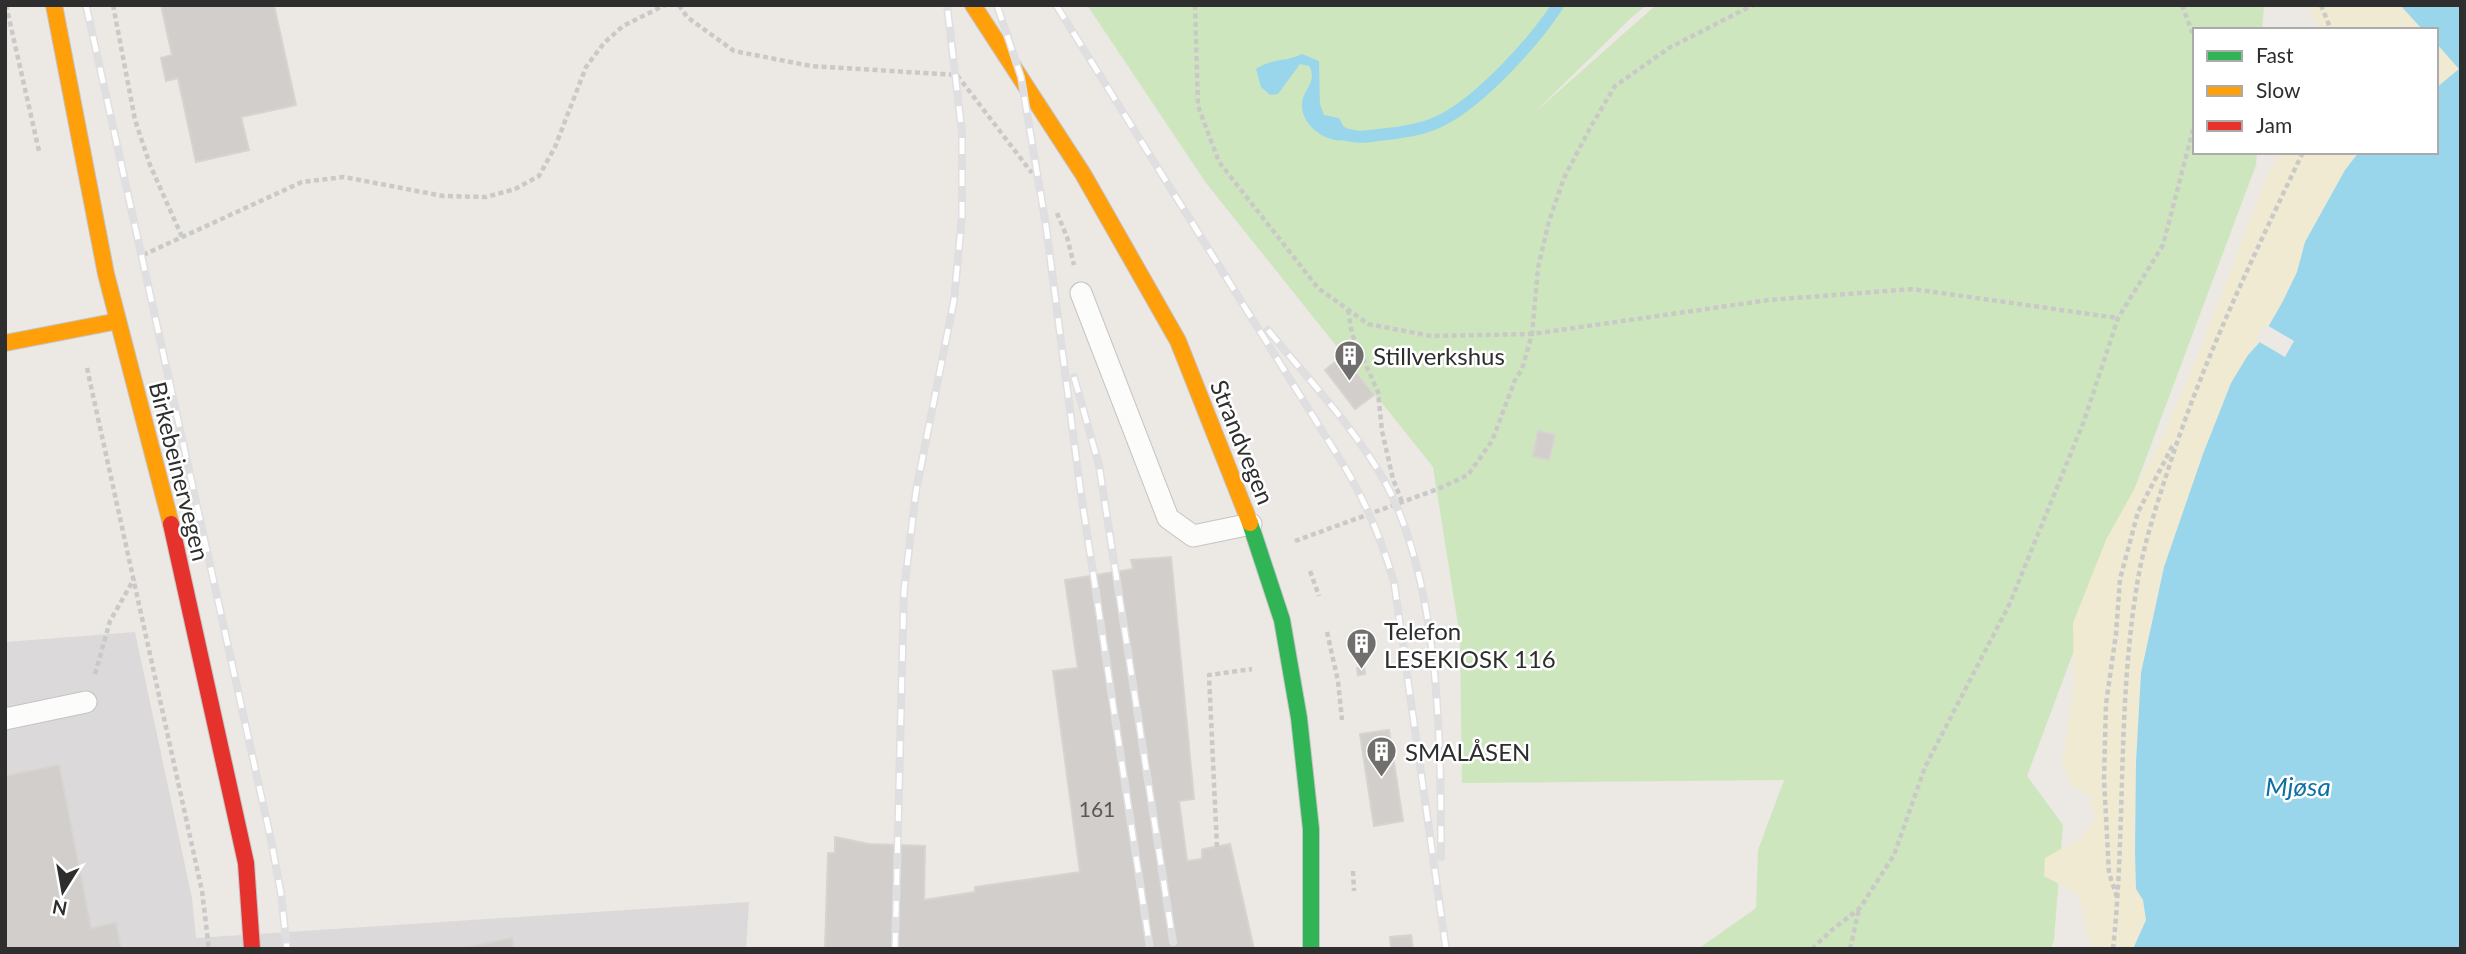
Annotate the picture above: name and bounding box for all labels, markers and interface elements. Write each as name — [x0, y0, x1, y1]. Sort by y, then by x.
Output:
legend — [2193, 28, 2438, 154]
text: Fast — [2256, 42, 2294, 67]
text: Slow — [2256, 77, 2301, 102]
text: Jam — [2256, 112, 2292, 137]
building icon: Stillverkshus — [1333, 338, 1367, 382]
place label: Stillverkshus — [1373, 341, 1505, 370]
street label: Strandvegen — [1205, 376, 1281, 508]
street label: Birkebeinervegen — [144, 378, 216, 564]
place label: Telefon LESEKIOSK 116 — [1384, 616, 1556, 673]
building icon: Telefon LESEKIOSK 116 — [1344, 627, 1378, 671]
building icon: SMALÅSEN — [1365, 734, 1399, 778]
place label: SMALÅSEN — [1405, 737, 1530, 766]
water label: Mjøsa — [2265, 770, 2331, 802]
house number: 161 — [1079, 796, 1115, 821]
north arrow — [28, 856, 98, 926]
text: N — [50, 895, 69, 921]

